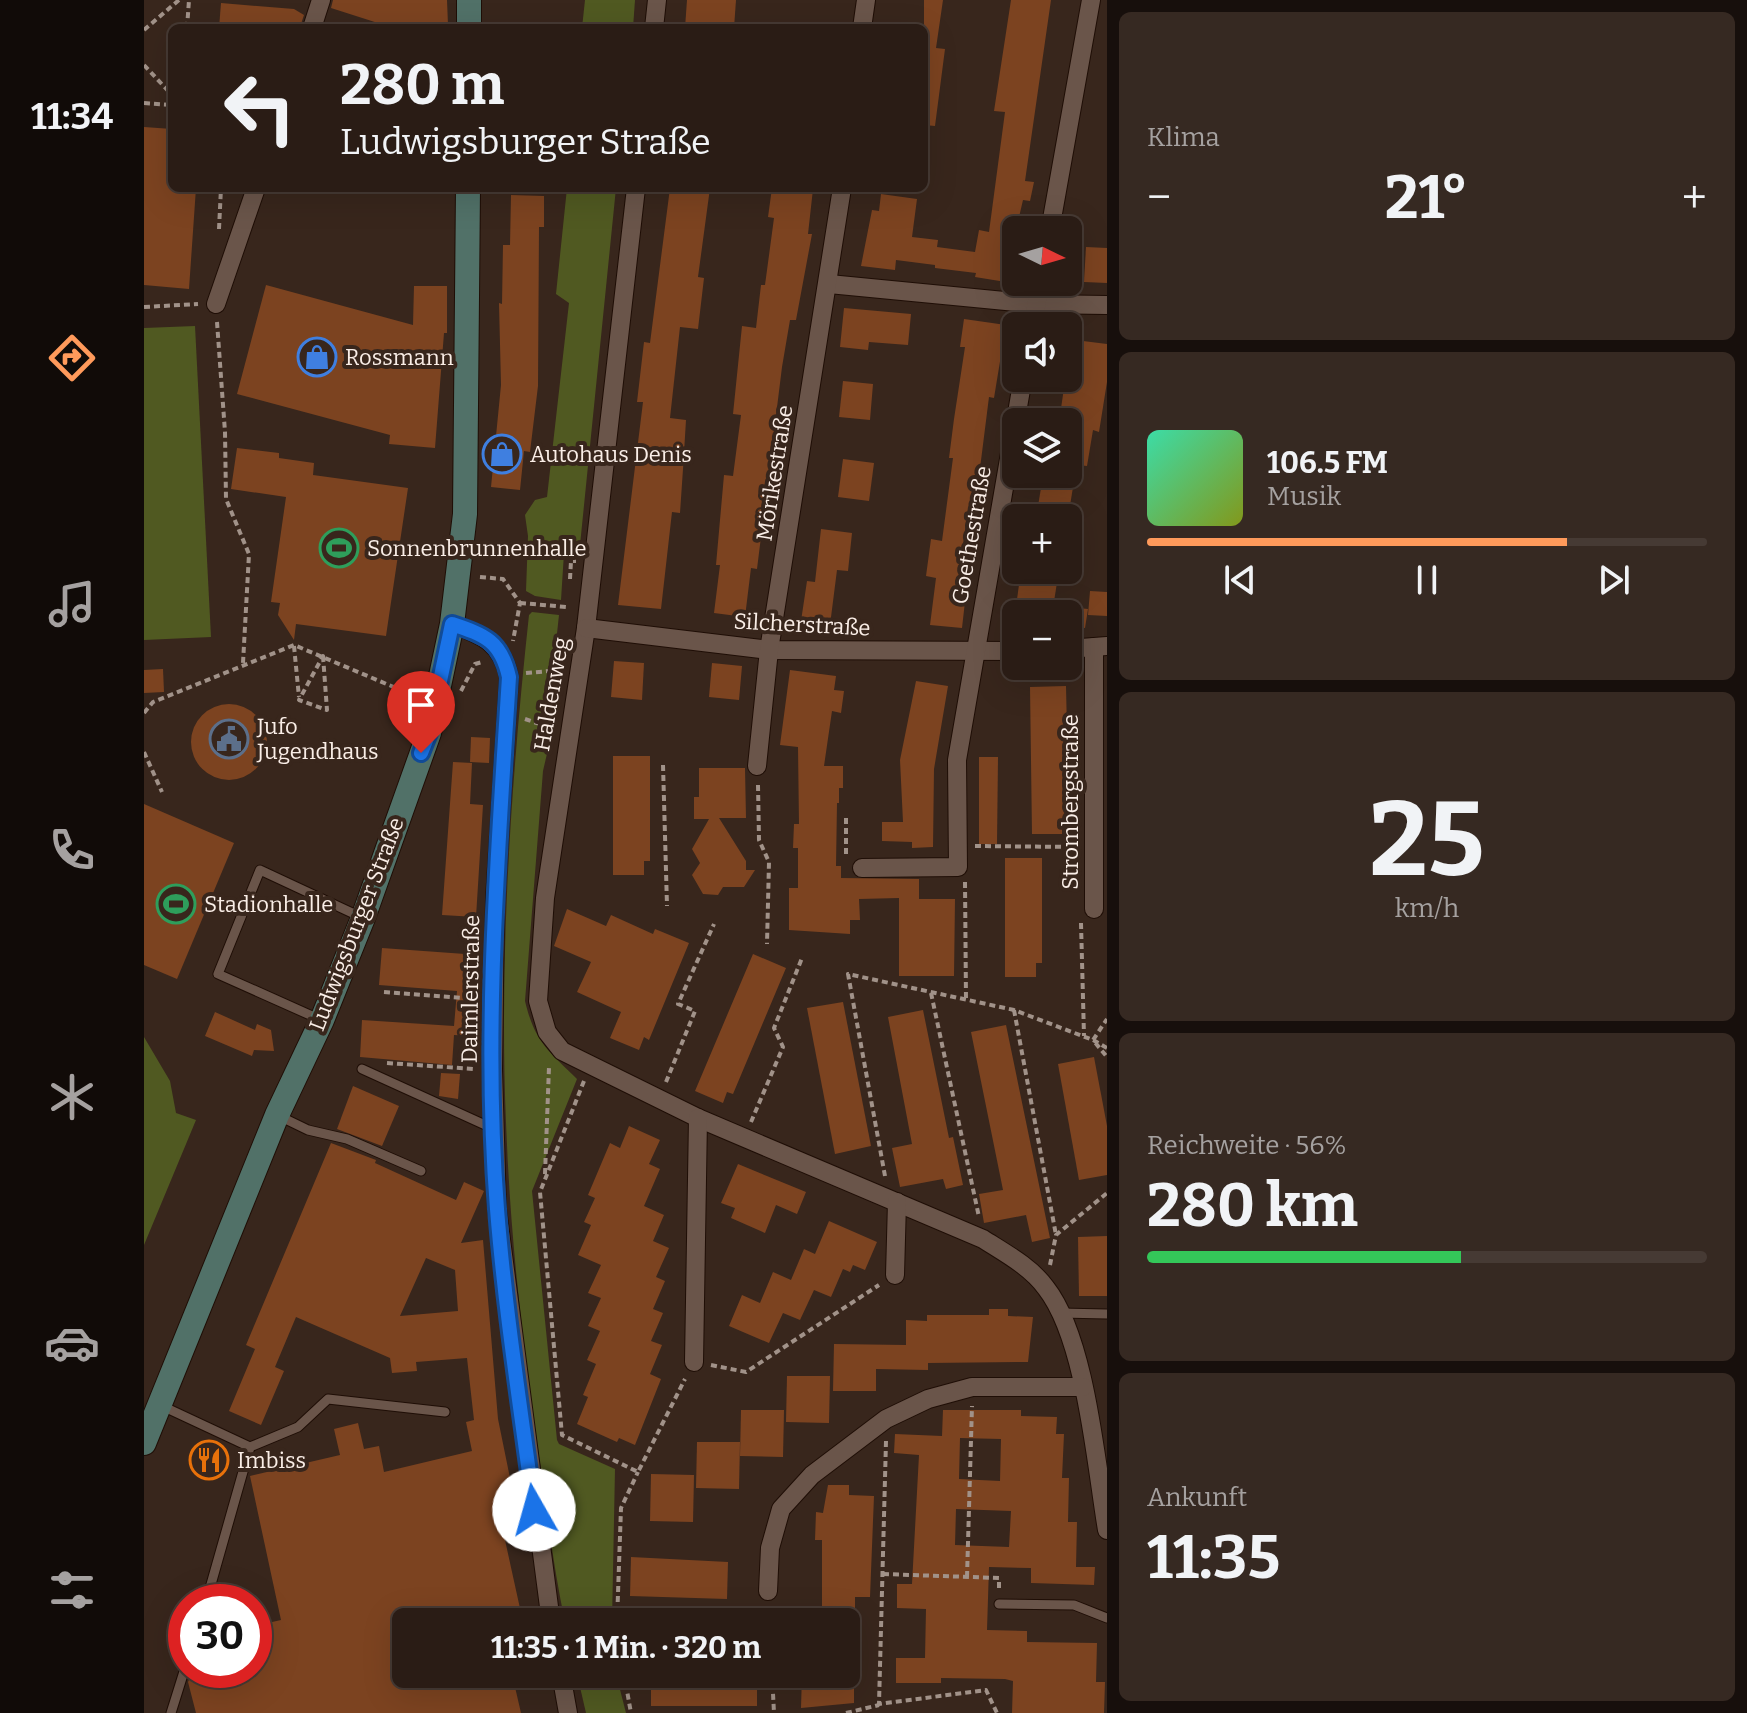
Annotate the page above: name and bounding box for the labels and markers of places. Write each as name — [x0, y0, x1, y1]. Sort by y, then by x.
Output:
shop icon: Rossmann — [296, 336, 338, 378]
place label: Rossmann — [345, 344, 454, 371]
shop icon: Autohaus Denis — [481, 433, 523, 475]
place label: Autohaus Denis — [530, 441, 692, 468]
sports icon: Sonnenbrunnenhalle — [318, 527, 360, 569]
place label: Sonnenbrunnenhalle — [367, 535, 587, 562]
pin — [387, 671, 455, 753]
place label: Jufo Jugendhaus — [256, 713, 379, 765]
public building icon: Jufo Jugendhaus — [208, 718, 250, 760]
sports icon: Stadionhalle — [155, 883, 197, 925]
place label: Stadionhalle — [204, 891, 333, 918]
restaurant icon: Imbiss — [188, 1439, 230, 1481]
place label: Imbiss — [237, 1447, 306, 1474]

